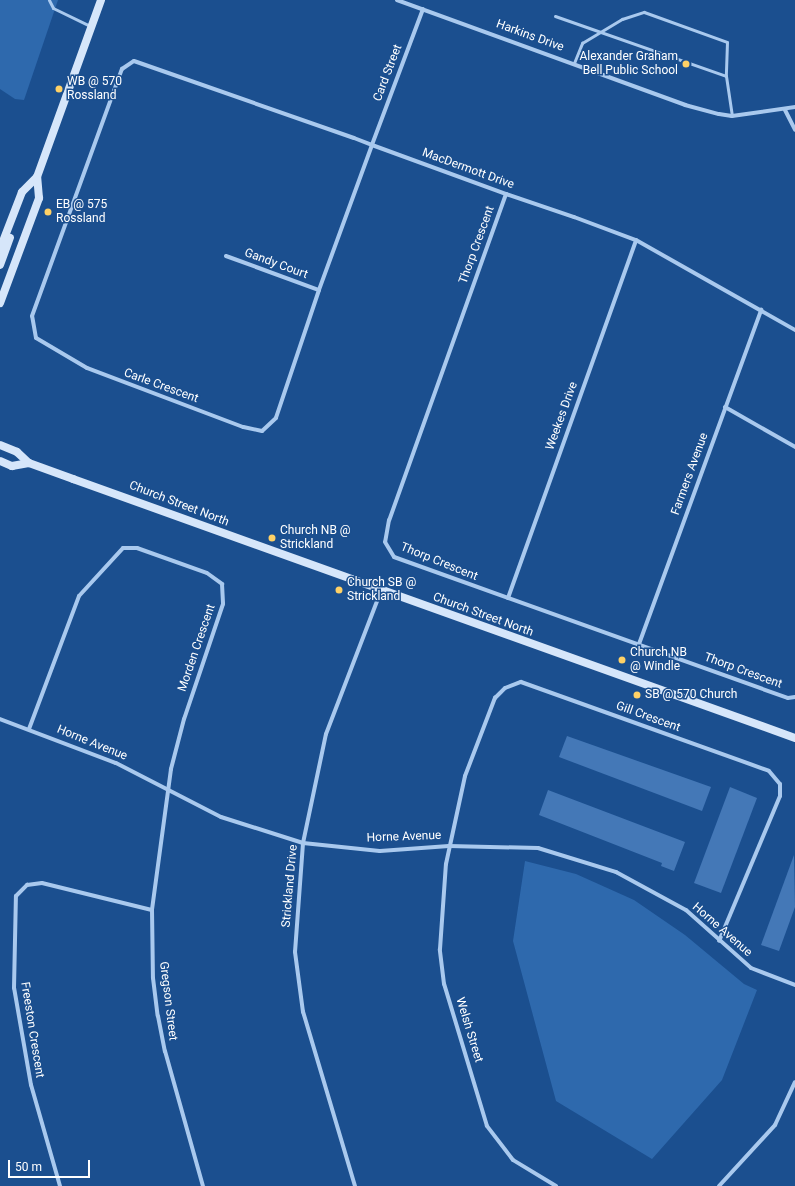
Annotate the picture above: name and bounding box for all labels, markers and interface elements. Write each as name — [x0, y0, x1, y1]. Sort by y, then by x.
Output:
street label: Harkins Drive — [494, 17, 566, 55]
street label: Card Street — [371, 43, 405, 103]
place label: Alexander Graham Bell Public School — [579, 50, 678, 78]
marker: Alexander Graham Bell Public School — [681, 59, 691, 69]
place label: WB @ 570 Rossland — [67, 75, 122, 103]
marker: WB @ 570 Rossland — [54, 84, 64, 94]
street label: MacDermott Drive — [420, 146, 516, 192]
place label: EB @ 575 Rossland — [56, 198, 107, 226]
street label: Thorp Crescent — [456, 204, 498, 286]
marker: EB @ 575 Rossland — [43, 207, 53, 217]
street label: Gandy Court — [242, 246, 310, 282]
street label: Carle Crescent — [122, 366, 200, 406]
street label: Weekes Drive — [543, 380, 581, 452]
street label: Farmers Avenue — [668, 431, 712, 517]
street label: Church Street North — [127, 478, 231, 530]
place label: Church NB @ Strickland — [280, 524, 351, 552]
marker: Church NB @ Strickland — [267, 533, 277, 543]
street label: Thorp Crescent — [398, 540, 480, 584]
place label: Church SB @ Strickland — [347, 576, 416, 604]
marker: Church SB @ Strickland — [334, 585, 344, 595]
street label: Church Street North — [431, 590, 535, 640]
street label: Morden Crescent — [175, 602, 219, 694]
place label: Church NB @ Windle — [630, 646, 687, 674]
street label: Thorp Crescent — [702, 650, 784, 692]
marker: Church NB @ Windle — [617, 655, 627, 665]
place label: SB @ 570 Church — [645, 688, 737, 702]
marker: SB @ 570 Church — [632, 690, 642, 700]
street label: Gill Crescent — [614, 699, 682, 735]
street label: Horne Avenue — [55, 722, 129, 764]
street label: Horne Avenue — [366, 829, 442, 845]
street label: Strickland Drive — [279, 844, 301, 928]
street label: Horne Avenue — [689, 900, 755, 960]
street label: Gregson Street — [156, 961, 180, 1041]
street label: Freeston Crescent — [17, 981, 47, 1079]
street label: Welsh Street — [452, 996, 486, 1064]
scale bar — [10, 1152, 92, 1178]
text: 50 m — [15, 1160, 42, 1174]

